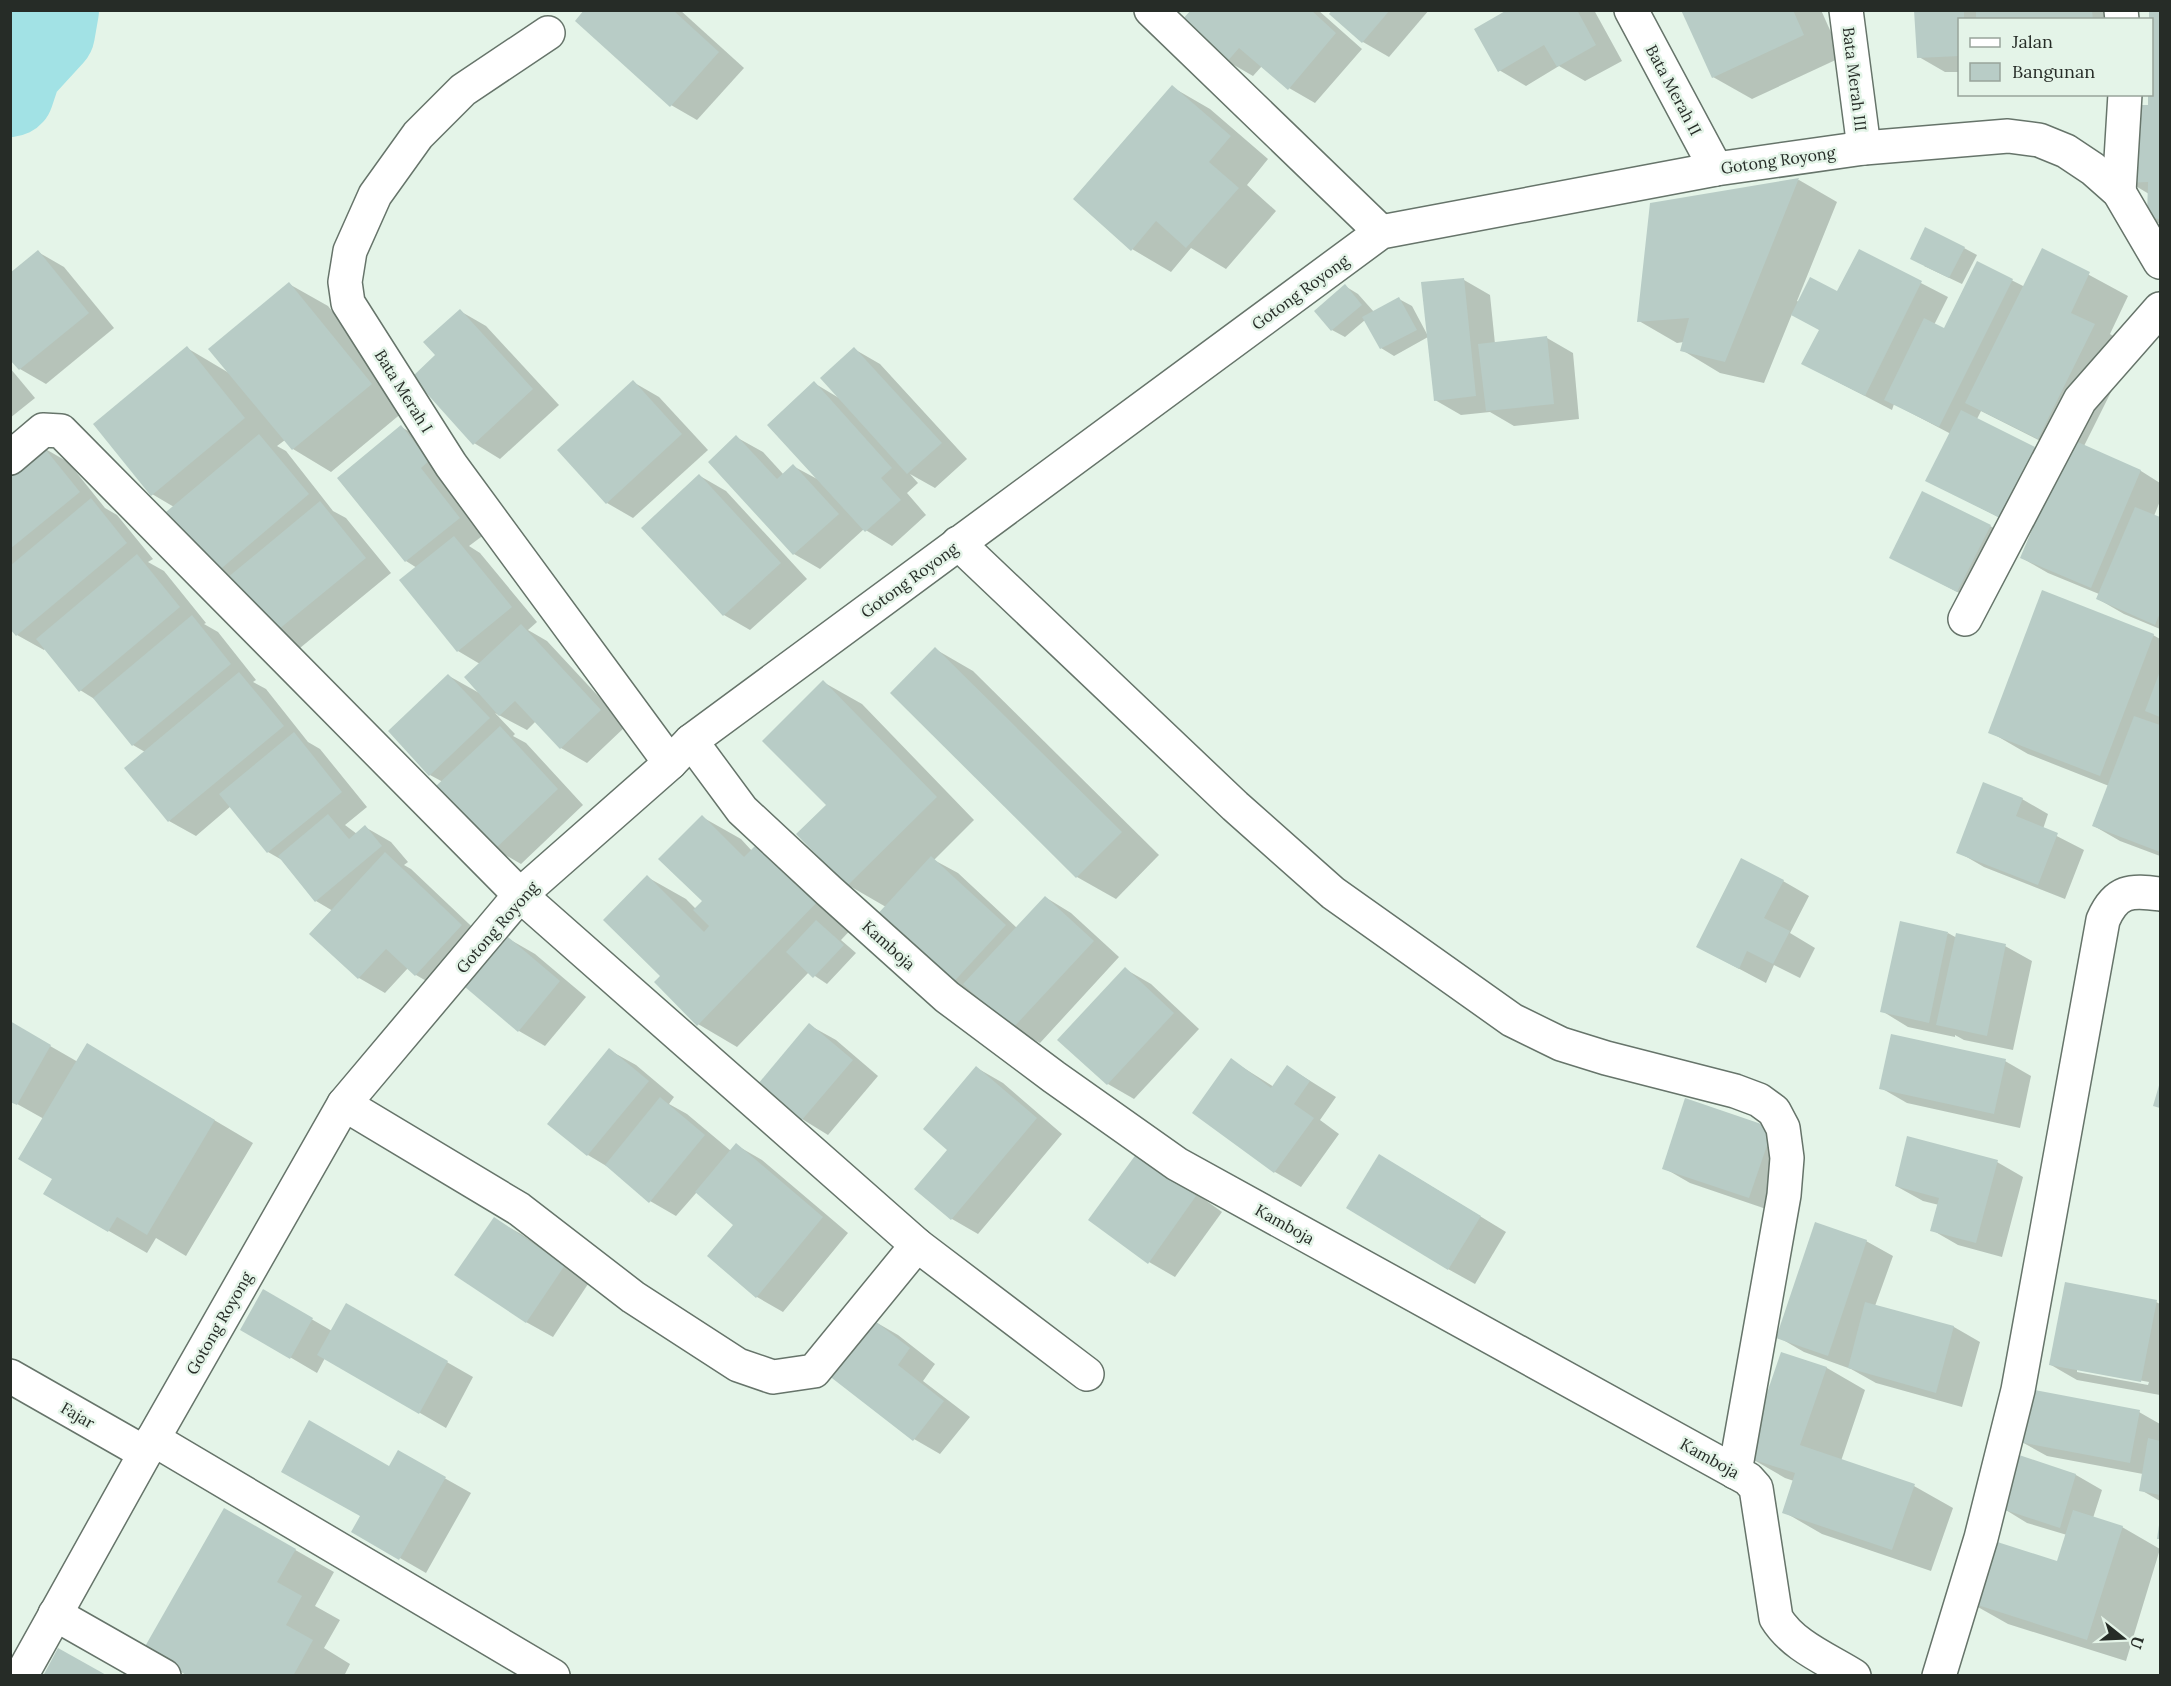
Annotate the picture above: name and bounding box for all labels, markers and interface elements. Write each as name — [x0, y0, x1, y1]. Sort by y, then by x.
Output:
legend — [1958, 18, 2153, 96]
street label: Bata Merah III — [1839, 26, 1871, 132]
text: Jalan — [2011, 30, 2053, 53]
street label: Bata Merah II — [1642, 41, 1706, 139]
text: Bangunan — [2012, 60, 2095, 83]
street label: Gotong Royong — [1720, 142, 1838, 178]
street label: Gotong Royong — [1248, 249, 1353, 334]
street label: Bata Merah I — [371, 346, 437, 436]
street label: Gotong Royong — [857, 537, 962, 622]
street label: Gotong Royong — [452, 876, 543, 977]
street label: Kamboja — [858, 916, 920, 974]
street label: Kamboja — [1252, 1200, 1318, 1248]
street label: Gotong Royong — [182, 1267, 257, 1378]
street label: Fajar — [58, 1397, 99, 1433]
street label: Kamboja — [1677, 1434, 1743, 1482]
north arrow — [2093, 1608, 2153, 1668]
text: U — [2126, 1634, 2149, 1652]

